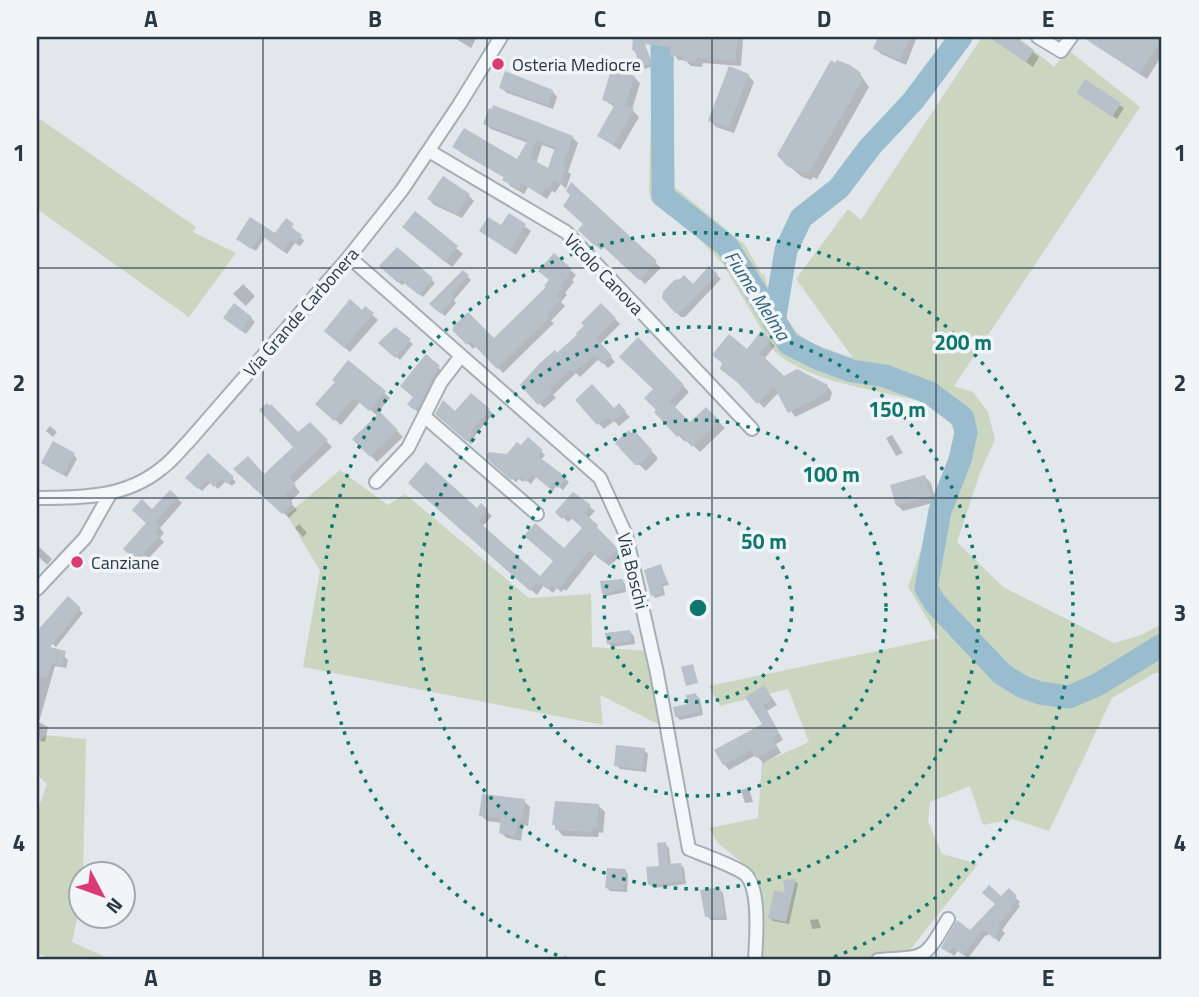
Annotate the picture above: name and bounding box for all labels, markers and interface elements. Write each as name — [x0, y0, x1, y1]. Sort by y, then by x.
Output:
text: A — [144, 1, 158, 36]
text: B — [368, 1, 382, 36]
text: C — [594, 1, 606, 36]
text: D — [817, 1, 831, 36]
text: E — [1042, 1, 1054, 36]
place label: Osteria Mediocre — [512, 51, 641, 78]
marker: Osteria Mediocre — [490, 56, 506, 72]
text: 1 — [13, 135, 25, 170]
text: 1 — [1174, 135, 1186, 170]
street label: Vicolo Canova — [558, 227, 650, 321]
street label: Via Grande Carbonera — [237, 241, 365, 383]
water label: Fiume Melma — [718, 244, 799, 347]
text: 200 m — [934, 326, 992, 358]
text: 2 — [13, 365, 25, 400]
text: 2 — [1174, 365, 1186, 400]
text: 150 m — [868, 393, 926, 425]
text: 100 m — [802, 458, 860, 490]
text: 50 m — [741, 525, 787, 557]
street label: Via Boschi — [610, 530, 656, 612]
place label: Canziane — [91, 549, 159, 576]
marker: Canziane — [69, 554, 85, 570]
text: 3 — [13, 595, 25, 630]
text: 3 — [1174, 595, 1186, 630]
centre of rings — [686, 596, 710, 620]
text: 4 — [13, 825, 25, 860]
text: 4 — [1174, 825, 1186, 860]
north arrow — [66, 860, 136, 930]
text: N — [100, 892, 130, 921]
text: A — [144, 960, 158, 995]
text: B — [368, 960, 382, 995]
text: C — [594, 960, 606, 995]
text: D — [817, 960, 831, 995]
text: E — [1042, 960, 1054, 995]

